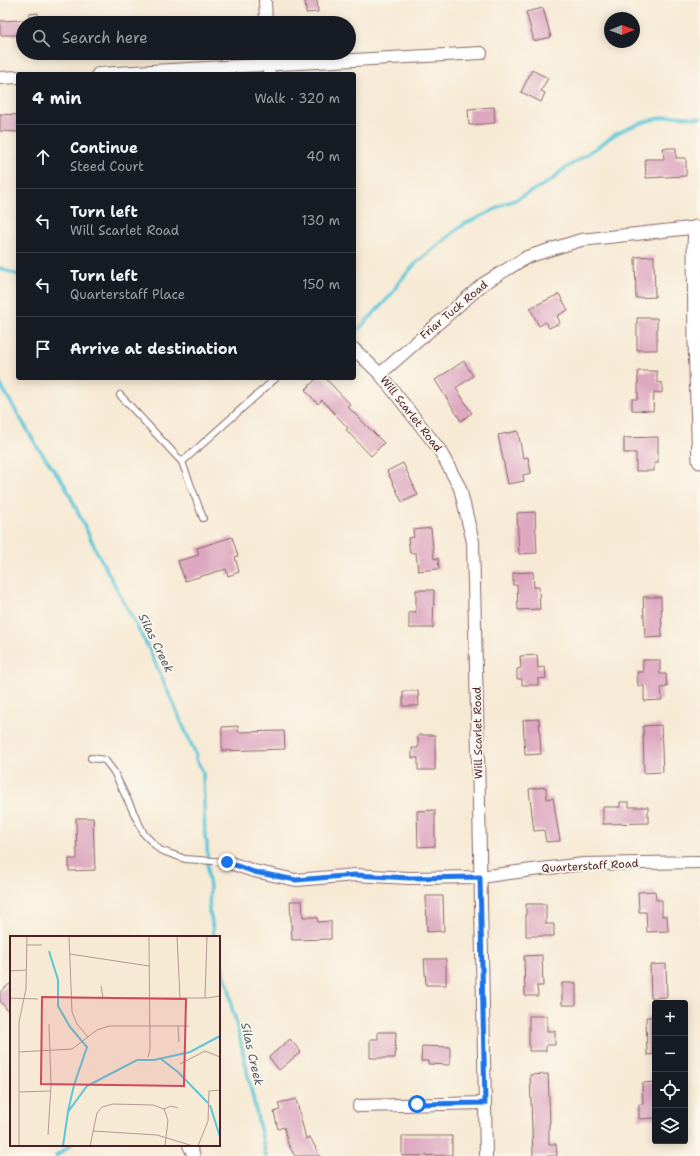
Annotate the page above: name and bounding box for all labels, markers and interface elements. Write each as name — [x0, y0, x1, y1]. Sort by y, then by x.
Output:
north arrow — [604, 12, 640, 48]
search box — [16, 16, 356, 60]
icon: search — [30, 27, 52, 49]
text: Search here — [62, 28, 148, 48]
text: 4 min — [32, 87, 82, 109]
text: Walk · 320 m — [254, 90, 340, 107]
text: Continue — [70, 138, 138, 158]
icon: ahead — [32, 146, 54, 168]
text: 40 m — [306, 148, 340, 165]
text: Steed Court — [70, 158, 144, 175]
text: Turn left — [70, 202, 138, 222]
icon: left — [32, 210, 54, 232]
text: 130 m — [302, 212, 340, 229]
text: Will Scarlet Road — [70, 222, 179, 239]
text: Turn left — [70, 266, 138, 286]
icon: left — [32, 274, 54, 296]
text: 150 m — [302, 276, 340, 293]
street label: Friar Tuck Road — [417, 277, 491, 343]
text: Quarterstaff Place — [70, 286, 185, 303]
icon: arrive — [32, 338, 54, 360]
text: Arrive at destination — [70, 339, 238, 359]
street label: Will Scarlet Road — [377, 373, 445, 455]
water label: Silas Creek — [135, 611, 177, 675]
street label: Will Scarlet Road — [470, 687, 486, 779]
route end — [218, 853, 236, 871]
street label: Quarterstaff Road — [541, 856, 639, 876]
inset map — [10, 936, 220, 1146]
map controls — [652, 1000, 688, 1144]
button: + — [652, 1000, 688, 1036]
water label: Silas Creek — [237, 1021, 267, 1087]
button: − — [652, 1036, 688, 1072]
button: locate — [652, 1072, 688, 1108]
route start — [408, 1095, 426, 1113]
button: layers — [652, 1108, 688, 1144]

